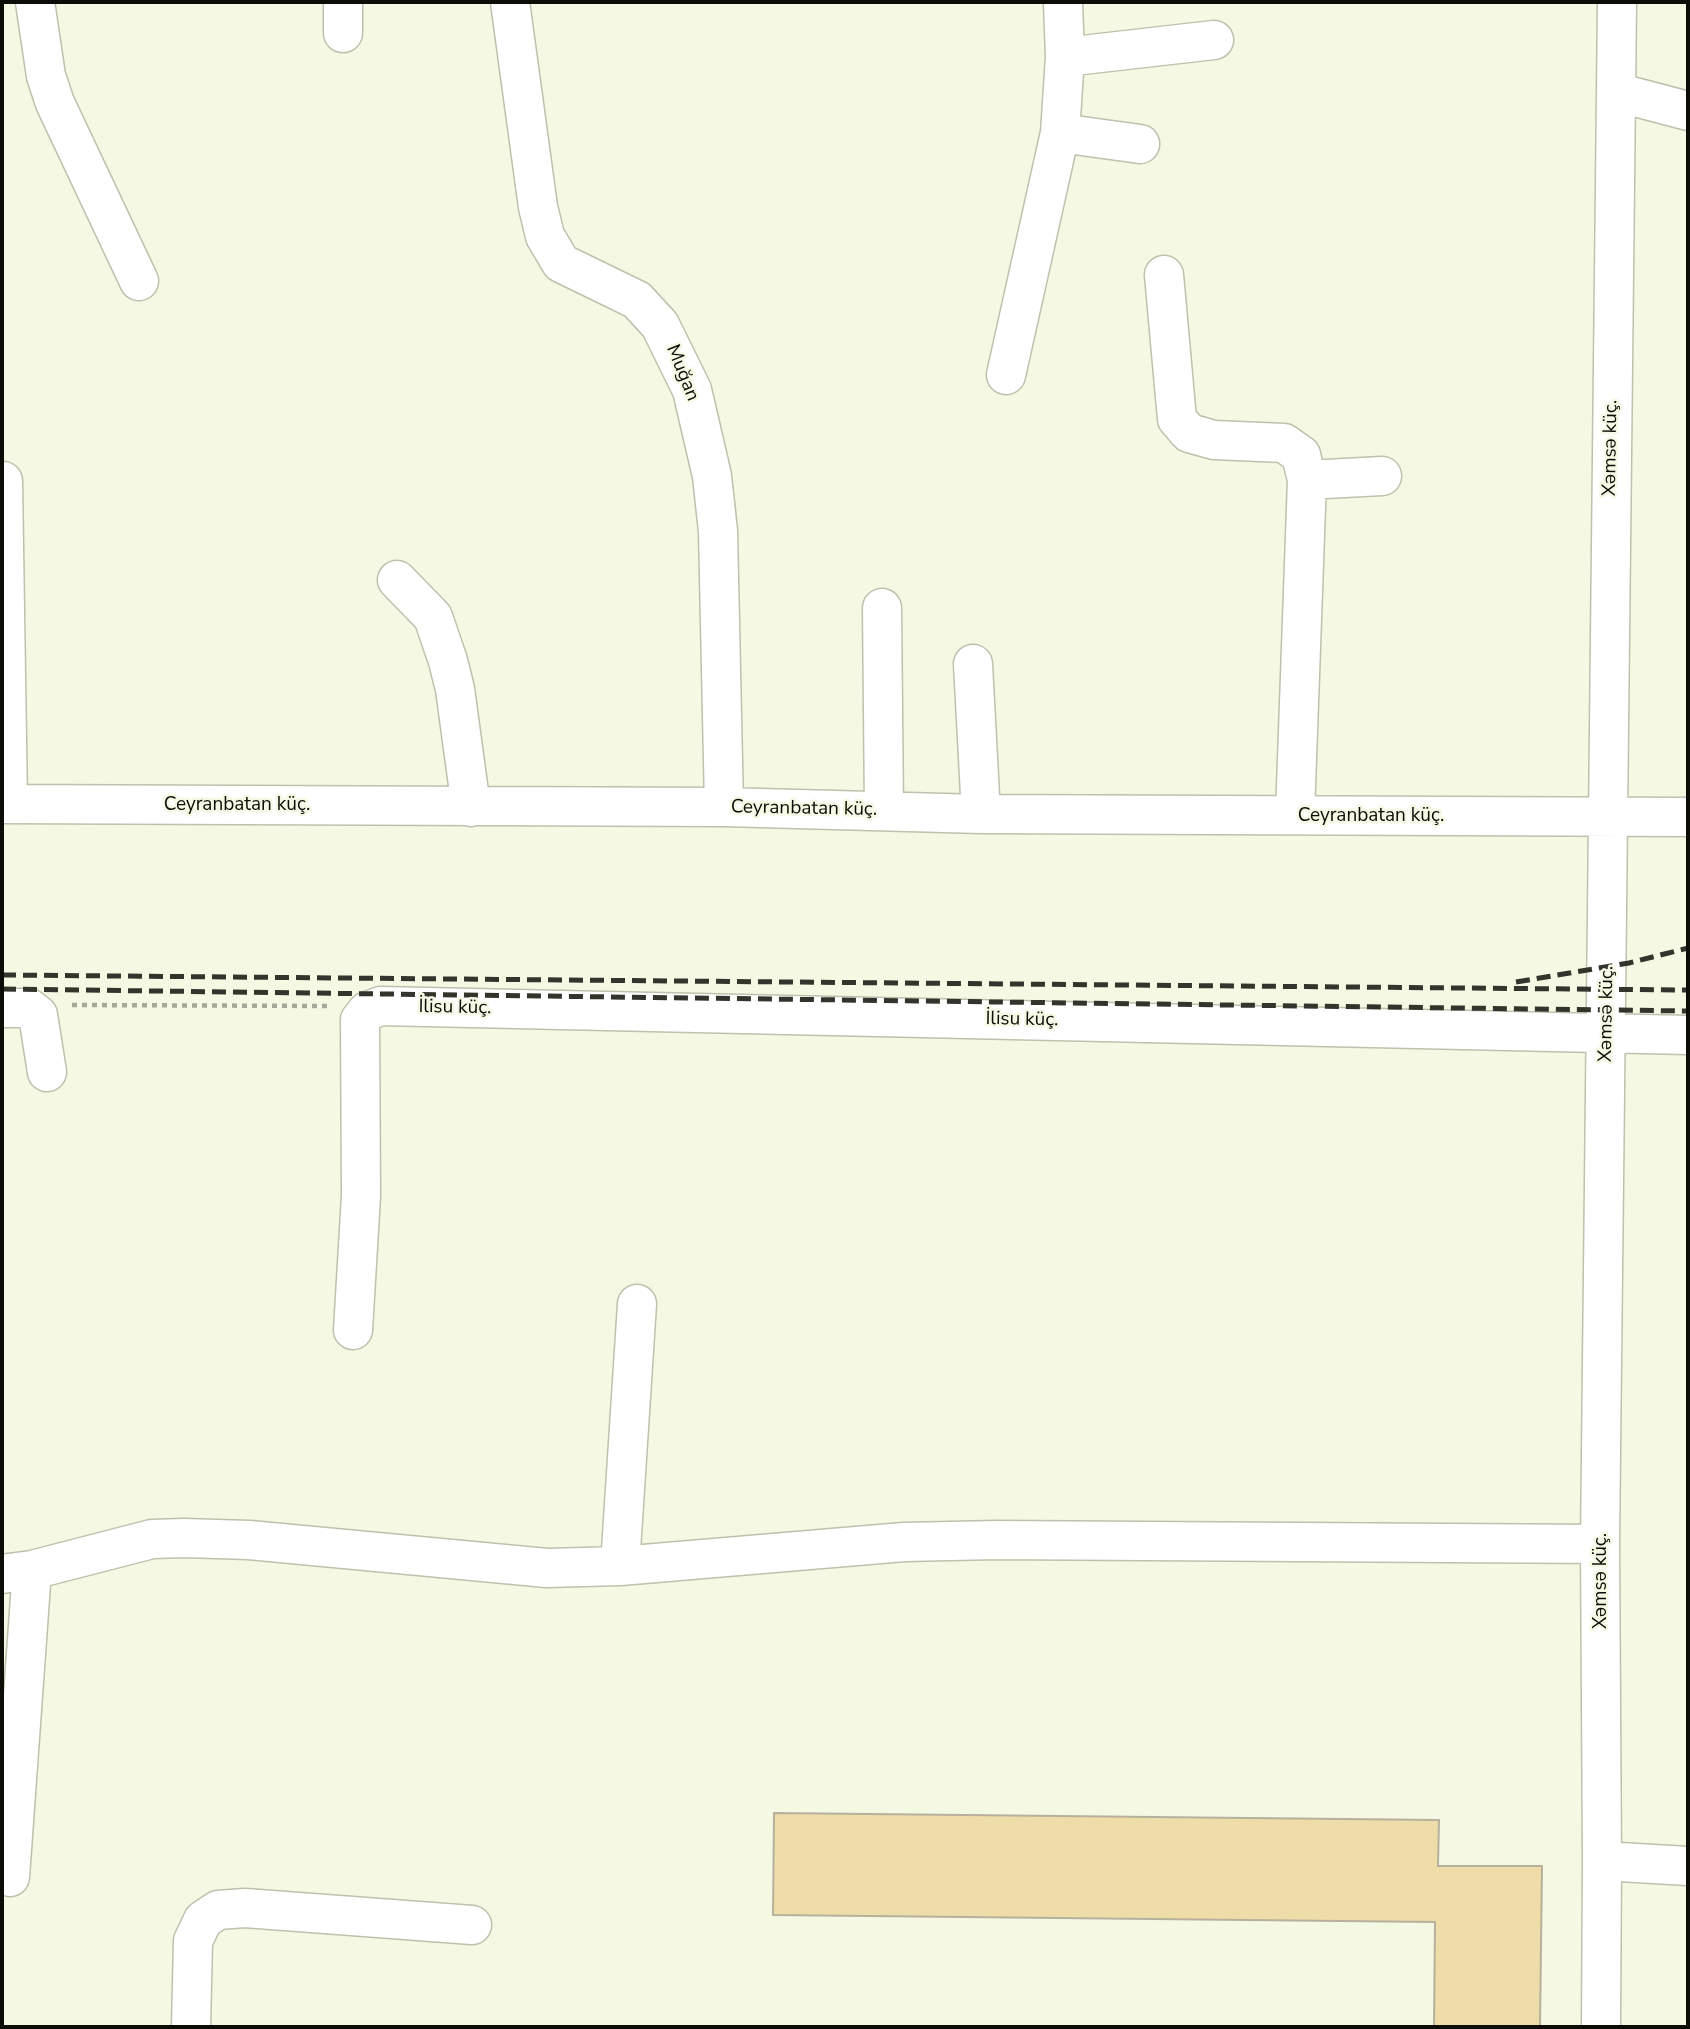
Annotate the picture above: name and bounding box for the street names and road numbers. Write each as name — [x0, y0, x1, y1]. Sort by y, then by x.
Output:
street label: Muğan — [660, 341, 704, 405]
street label: Xəmsə küç. — [1599, 400, 1623, 496]
street label: Ceyranbatan küç. — [164, 794, 310, 816]
street label: Ceyranbatan küç. — [731, 796, 877, 822]
street label: Ceyranbatan küç. — [1298, 805, 1444, 827]
street label: Xəmsə küç. — [1595, 966, 1619, 1062]
street label: İlisu küç. — [418, 996, 492, 1020]
street label: İlisu küç. — [985, 1008, 1059, 1032]
street label: Xəmsə küç. — [1590, 1533, 1612, 1629]

